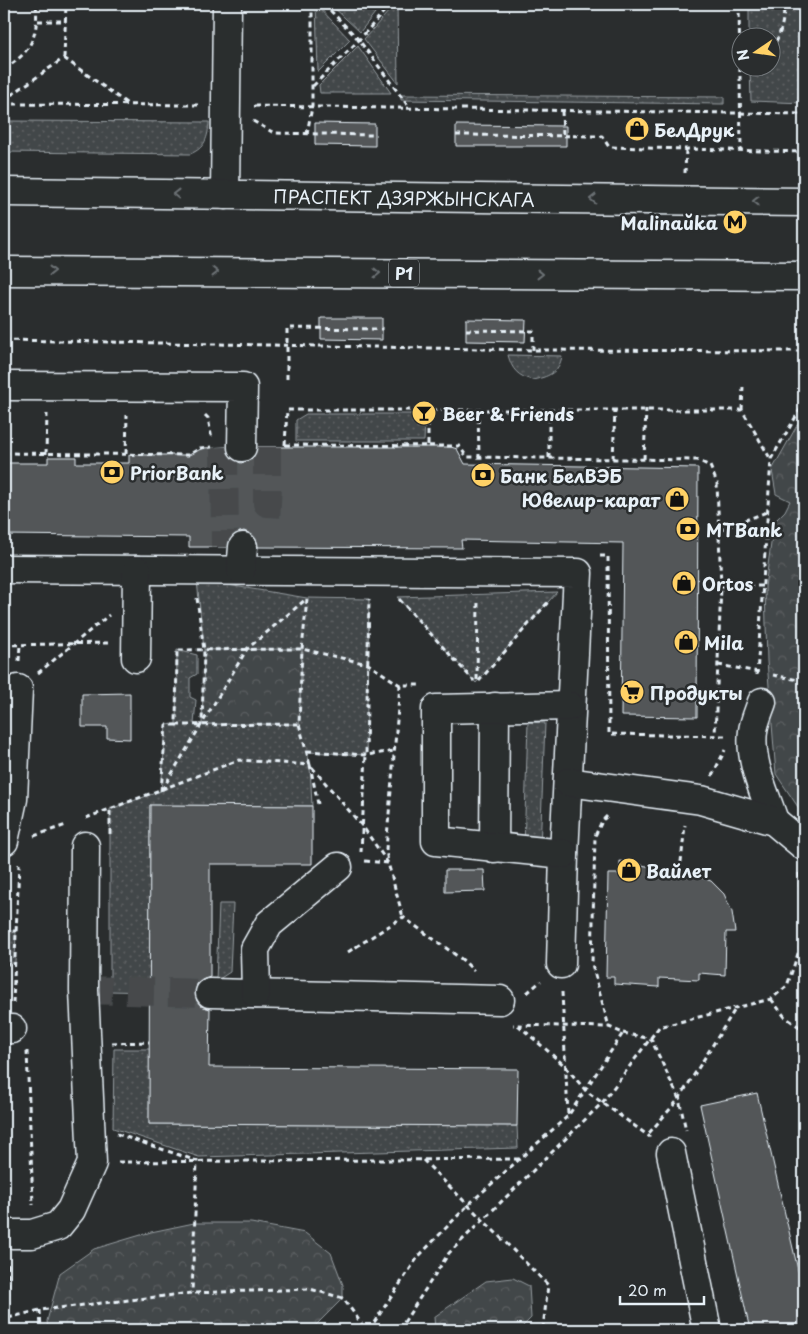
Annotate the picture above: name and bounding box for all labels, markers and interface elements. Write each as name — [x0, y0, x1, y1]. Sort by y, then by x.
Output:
north arrow — [730, 28, 780, 78]
text: N — [731, 47, 754, 63]
shop icon: БелДрук — [624, 116, 650, 142]
place label: БелДрук — [654, 116, 735, 143]
street label: ПРАСПЕКТ ДЗЯРЖЫНСКАГА — [273, 182, 535, 212]
one-way arrow — [172, 189, 180, 199]
one-way arrow — [589, 194, 597, 205]
one-way arrow — [751, 196, 759, 206]
place label: Malinaŭka — [620, 209, 718, 236]
metro station icon: Malinaŭka — [722, 209, 748, 235]
road number: Р1 — [389, 260, 419, 286]
one-way arrow — [49, 266, 57, 276]
one-way arrow — [212, 267, 219, 277]
one-way arrow — [374, 268, 382, 278]
one-way arrow — [536, 269, 544, 279]
bar icon: Beer & Friends — [411, 400, 437, 426]
place label: Beer & Friends — [442, 400, 575, 427]
bank icon: PriorBank — [99, 459, 125, 485]
place label: PriorBank — [130, 459, 224, 486]
bank icon: Банк БелВЭБ — [470, 462, 496, 488]
place label: Банк БелВЭБ — [500, 462, 622, 489]
place label: Ювелир-карат — [522, 486, 661, 513]
shop icon: Ювелир-карат — [664, 486, 690, 512]
bank icon: MTBank — [675, 516, 701, 542]
place label: MTBank — [706, 516, 782, 543]
shop icon: Ortos — [671, 570, 697, 596]
place label: Ortos — [702, 570, 754, 597]
shop icon: Mila — [673, 629, 699, 655]
place label: Mila — [704, 629, 744, 656]
supermarket icon: Продукты — [619, 679, 645, 705]
place label: Продукты — [650, 679, 743, 706]
shop icon: Вайлет — [616, 857, 642, 883]
place label: Вайлет — [646, 857, 712, 884]
scale bar — [620, 1274, 704, 1306]
text: 20 m — [628, 1278, 667, 1301]

